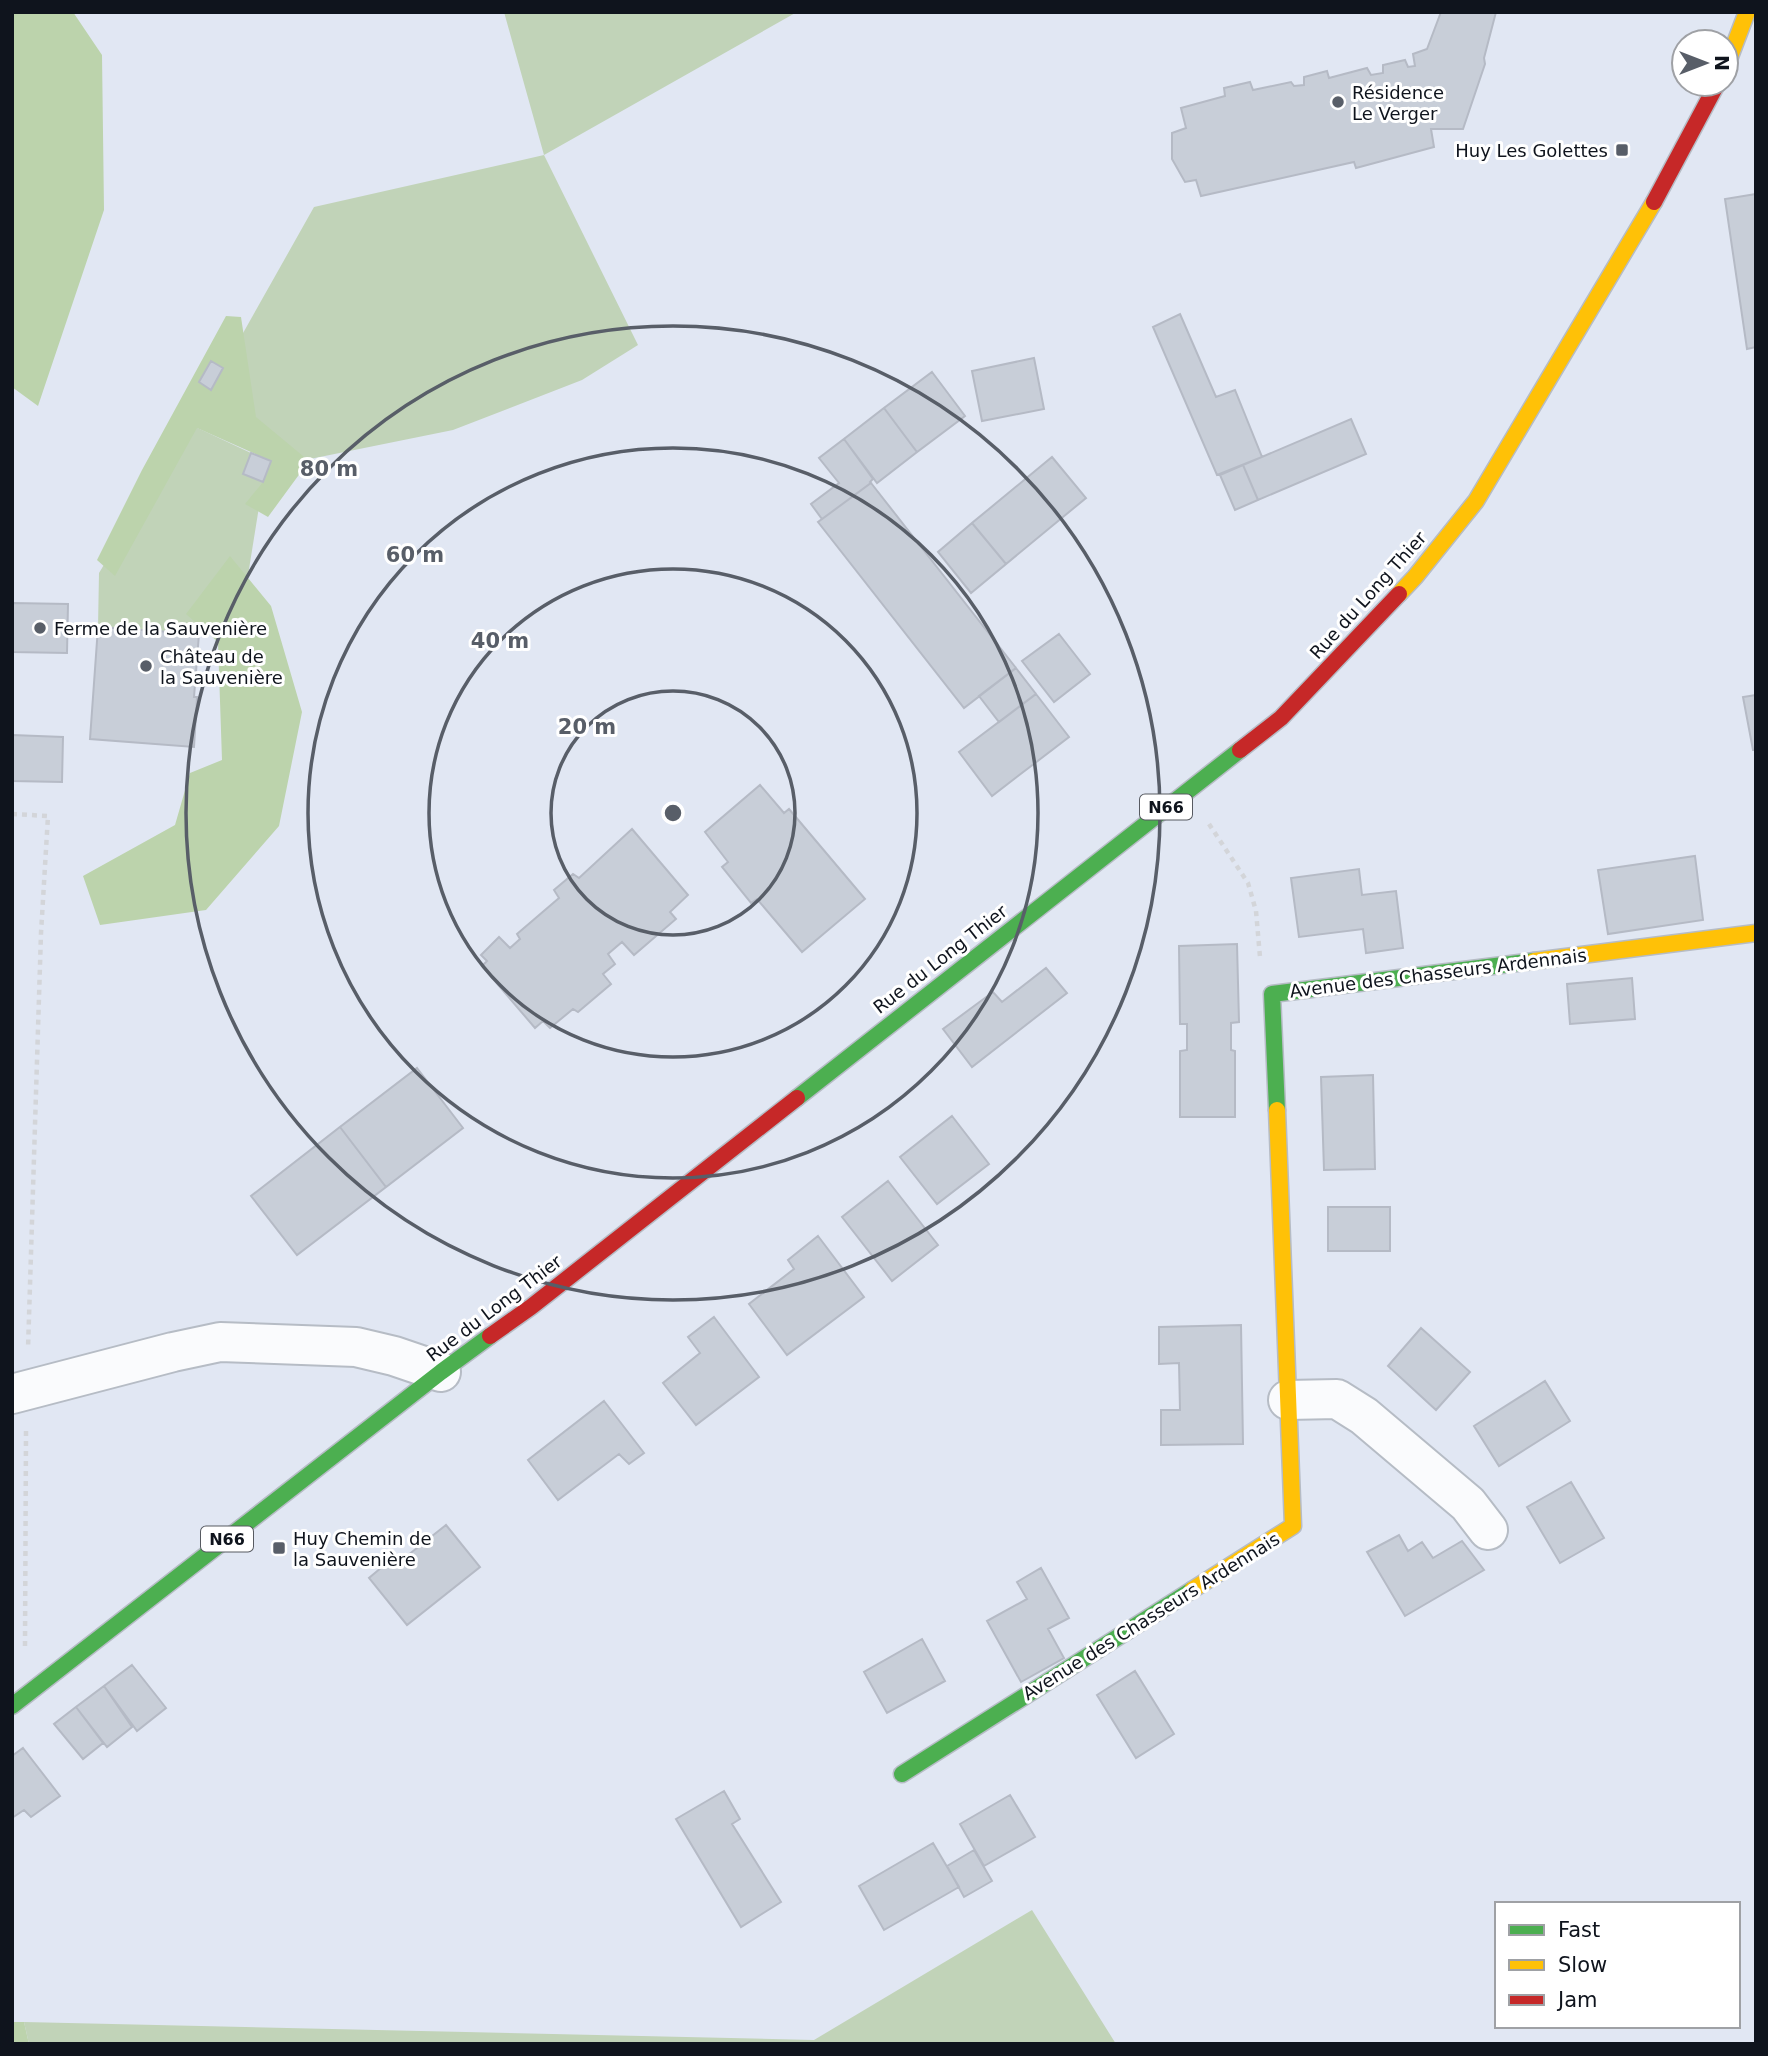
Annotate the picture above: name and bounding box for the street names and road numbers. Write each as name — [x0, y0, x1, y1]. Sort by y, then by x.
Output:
street label: Rue du Long Thier — [1305, 527, 1431, 663]
road number: N66 — [1140, 794, 1192, 820]
street label: Rue du Long Thier — [869, 900, 1011, 1018]
street label: Avenue des Chasseurs Ardennais — [1288, 944, 1588, 1002]
street label: Rue du Long Thier — [422, 1250, 566, 1366]
road number: N66 — [201, 1526, 253, 1552]
street label: Avenue des Chasseurs Ardennais — [1019, 1528, 1283, 1704]

